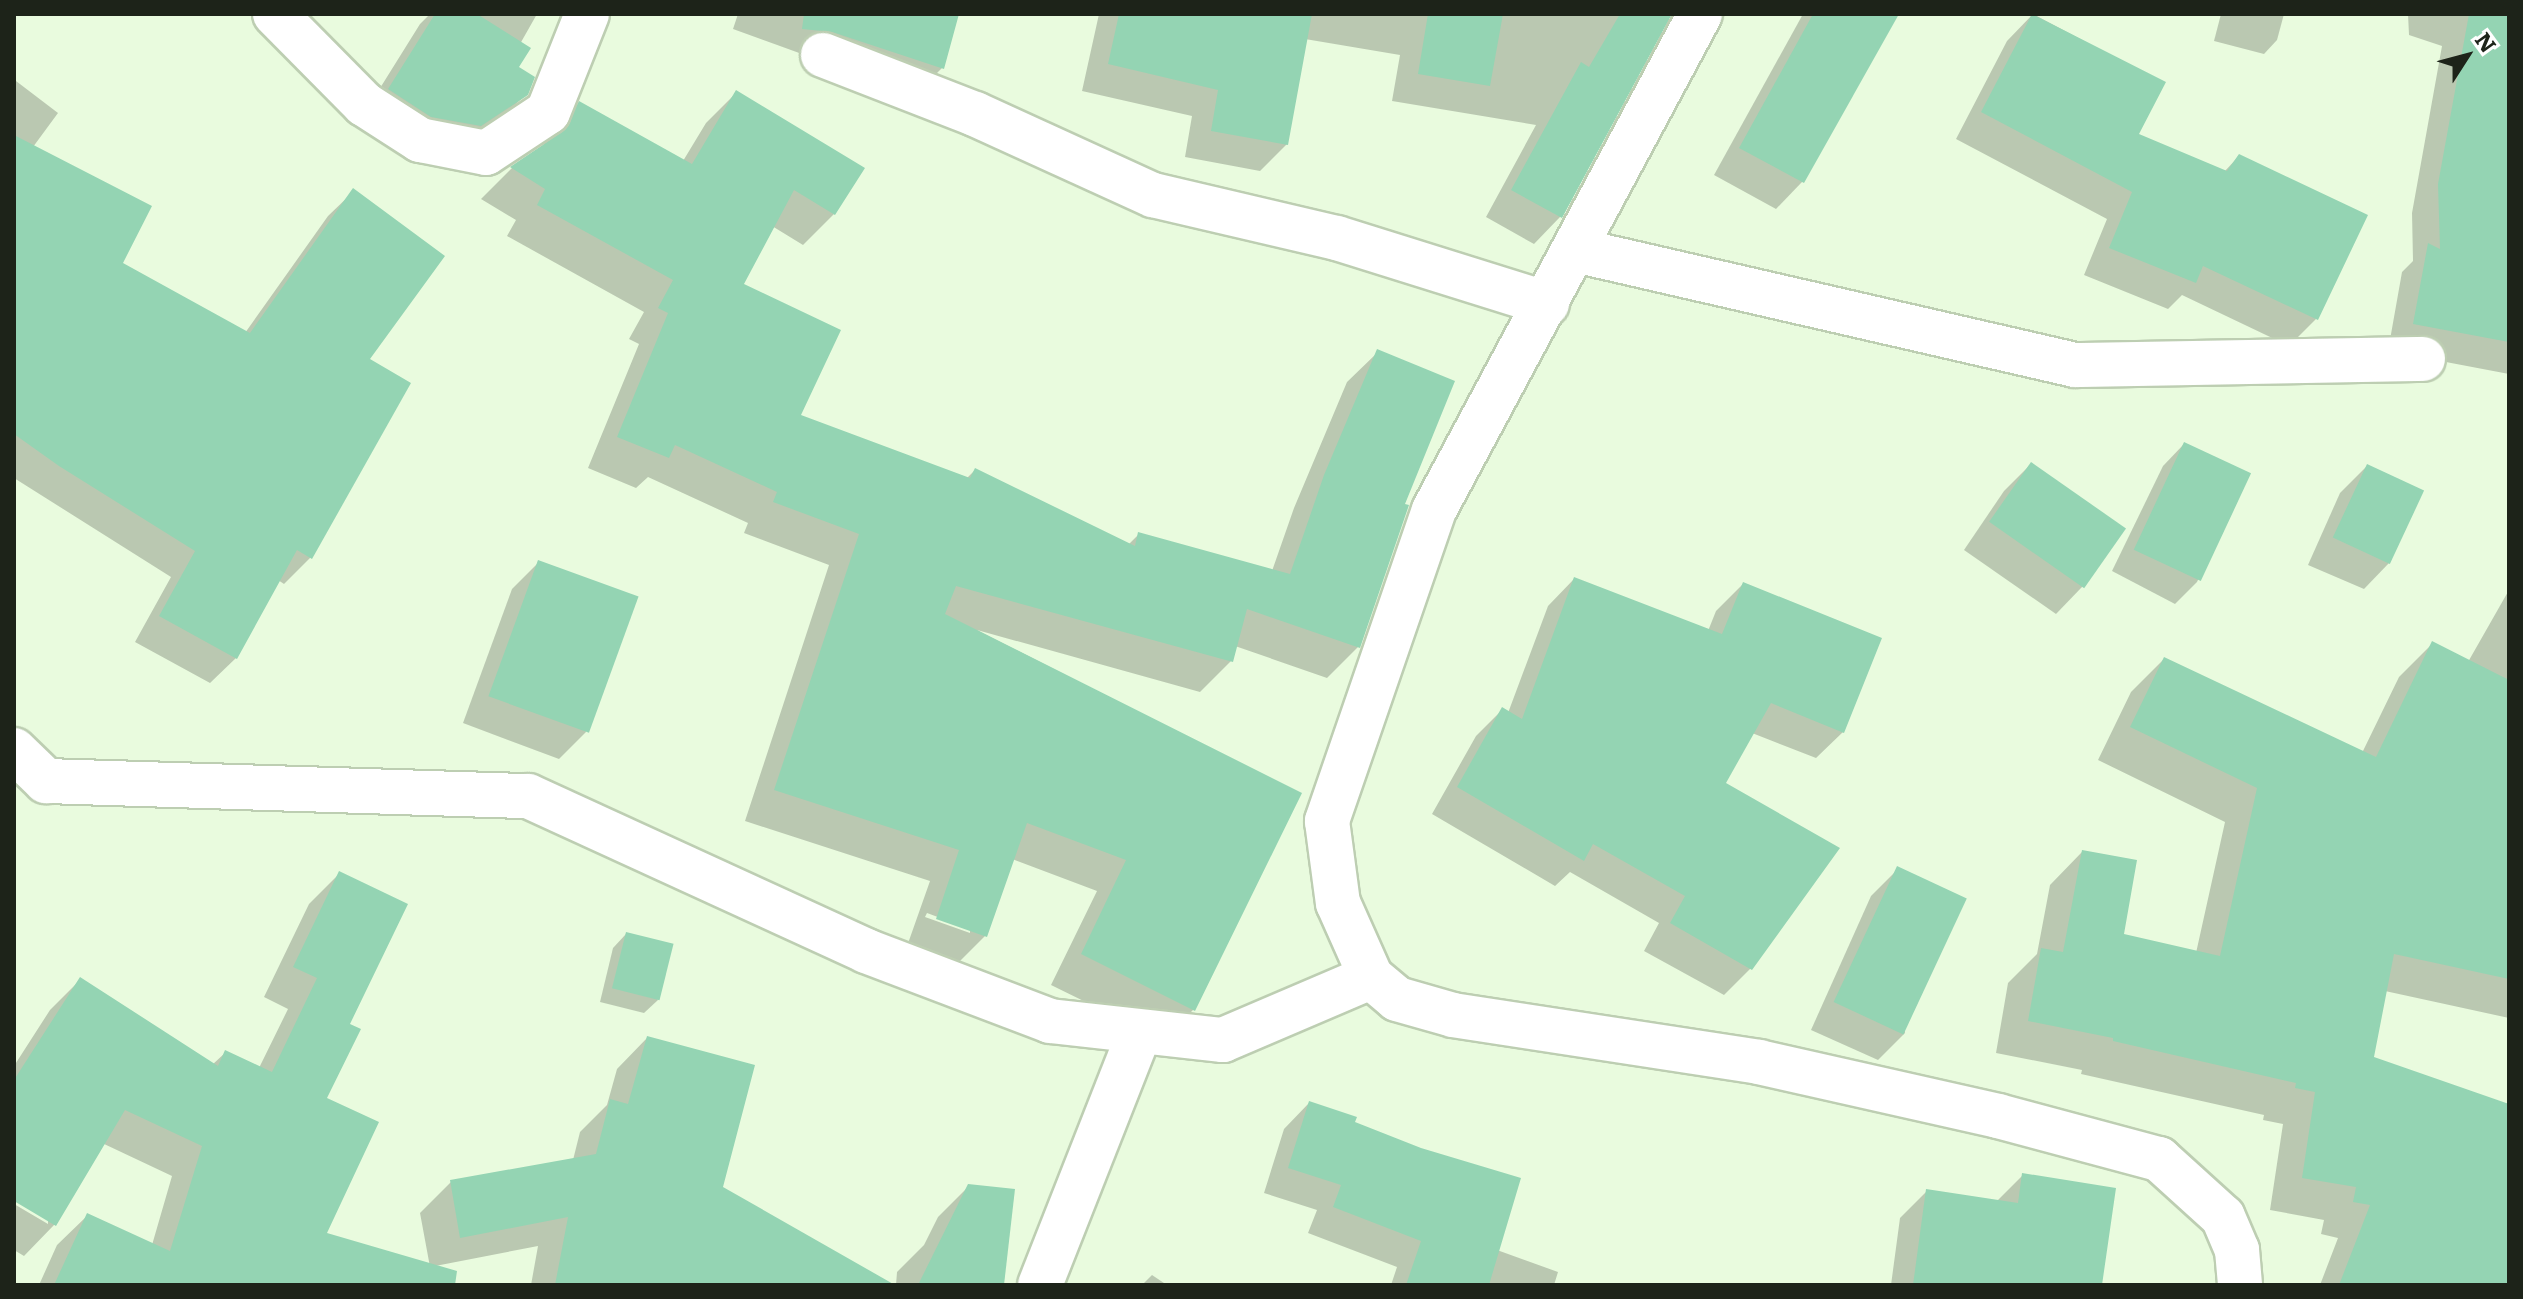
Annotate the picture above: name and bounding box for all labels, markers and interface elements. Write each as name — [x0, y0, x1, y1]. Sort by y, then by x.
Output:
north arrow — [2427, 16, 2507, 96]
text: N — [2468, 24, 2506, 59]

